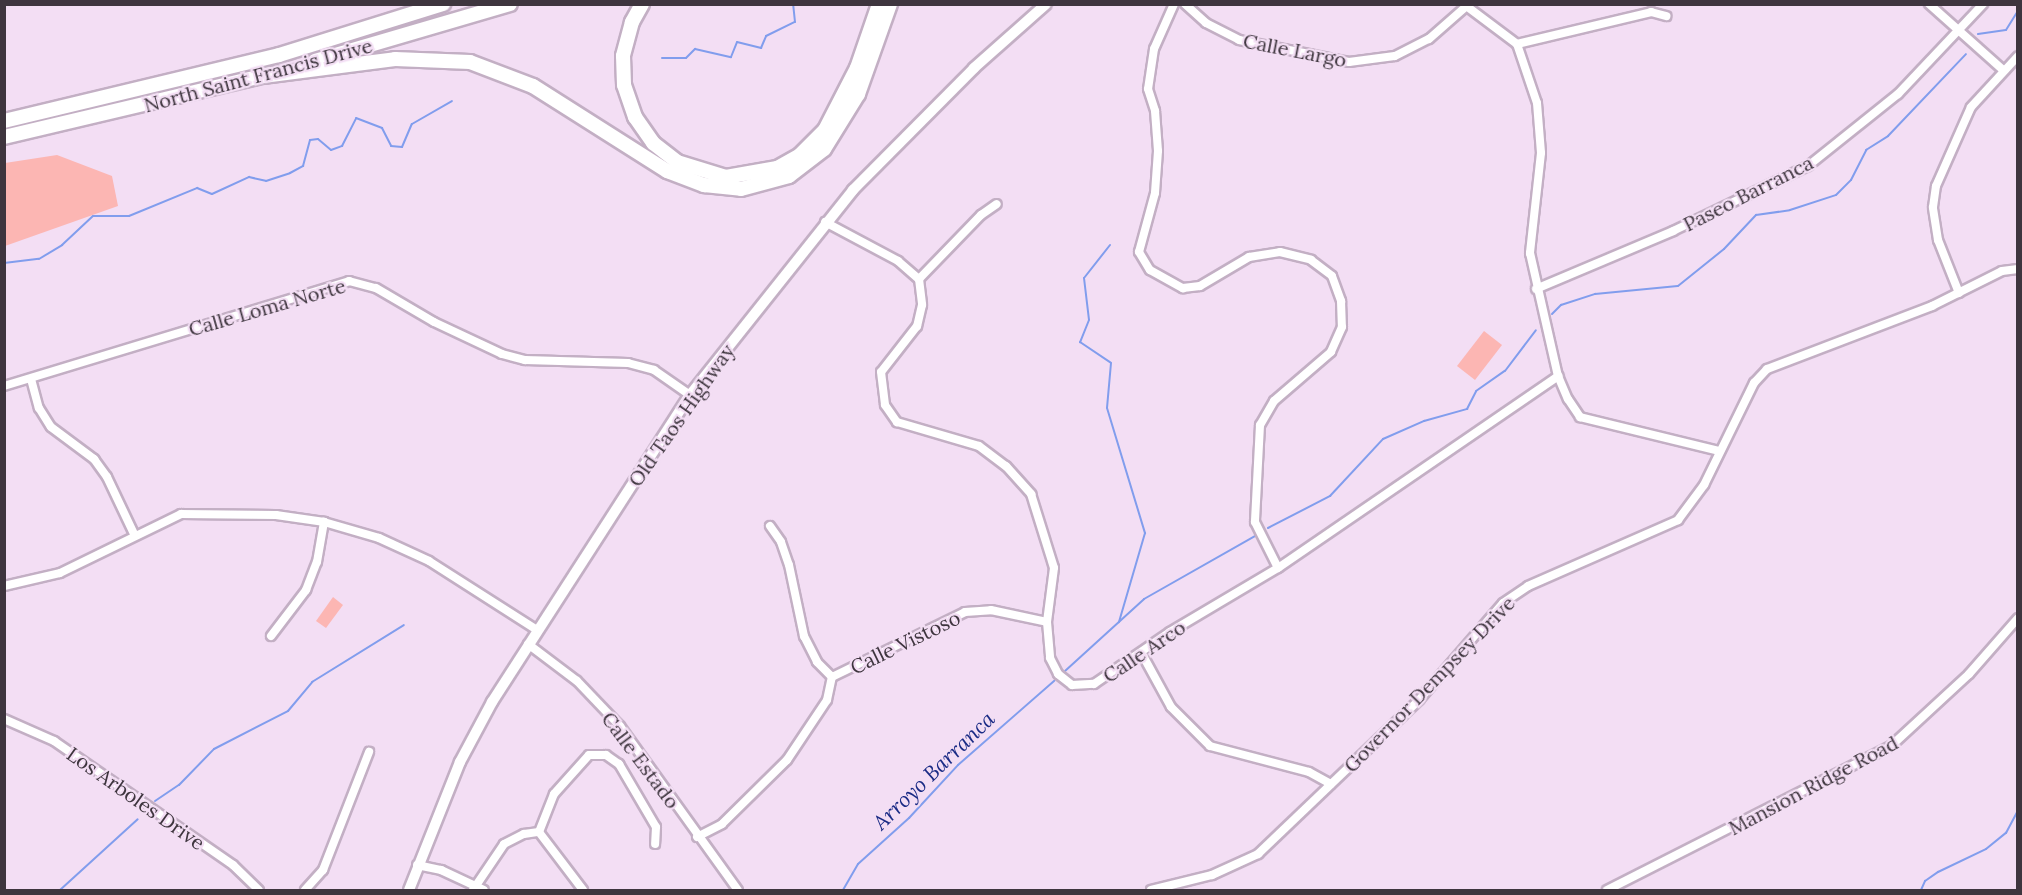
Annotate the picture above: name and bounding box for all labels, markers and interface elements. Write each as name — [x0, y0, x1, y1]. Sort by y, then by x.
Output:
street label: Calle Largo — [1241, 28, 1349, 72]
street label: North Saint Francis Drive — [141, 33, 375, 117]
street label: Paseo Barranca — [1679, 150, 1817, 236]
street label: Calle Loma Norte — [186, 273, 348, 341]
street label: Old Taos Highway — [623, 339, 739, 491]
street label: Governor Dempsey Drive — [1339, 591, 1519, 777]
street label: Calle Vistoso — [846, 605, 964, 679]
street label: Calle Arco — [1098, 615, 1190, 687]
street label: Calle Estado — [597, 707, 685, 813]
water label: Arroyo Barranca — [868, 707, 1000, 835]
street label: Mansion Ridge Road — [1724, 730, 1902, 840]
street label: Los Arboles Drive — [62, 741, 210, 855]

